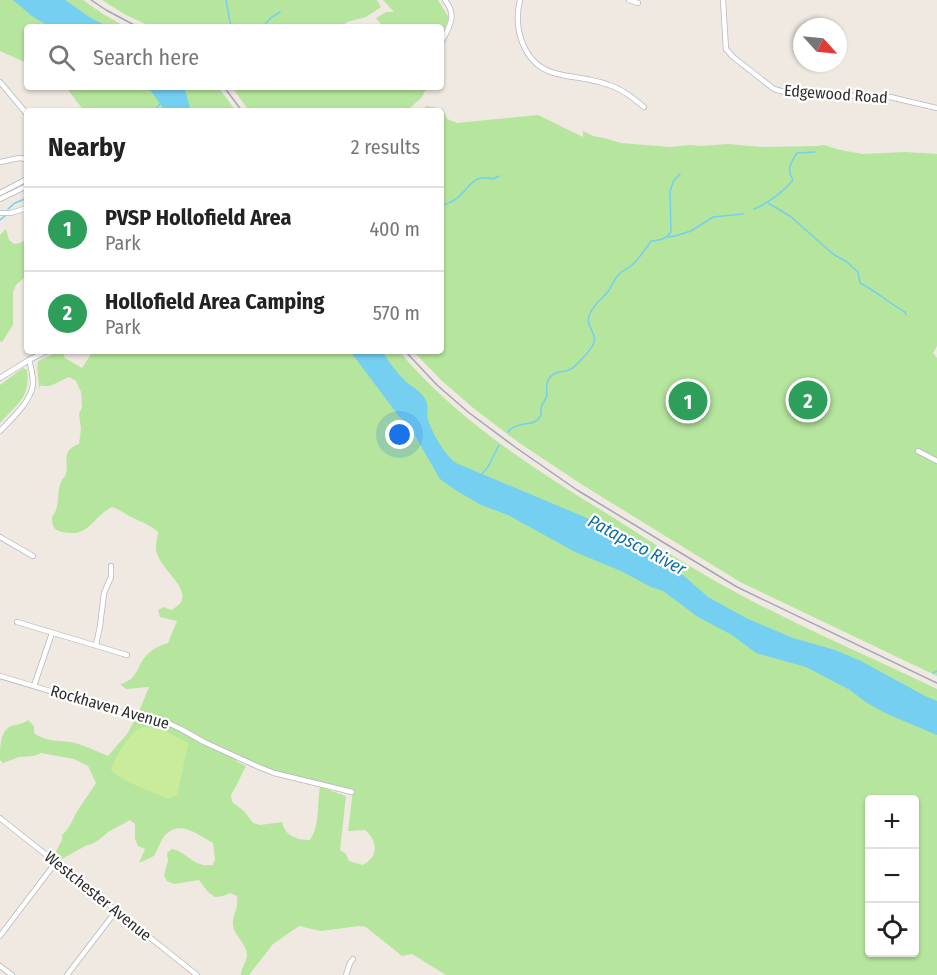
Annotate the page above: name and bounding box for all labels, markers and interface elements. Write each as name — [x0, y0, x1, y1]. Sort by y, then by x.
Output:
north arrow — [793, 18, 847, 72]
search box — [24, 24, 444, 90]
icon: search — [45, 41, 78, 74]
text: Search here — [93, 44, 199, 71]
street label: Edgewood Road — [784, 81, 888, 107]
text: Nearby — [48, 132, 125, 163]
text: 2 results — [351, 135, 420, 159]
text: PVSP Hollofield Area — [105, 204, 291, 231]
text: 1 — [63, 217, 72, 241]
text: 400 m — [369, 217, 420, 241]
text: Park — [105, 231, 141, 255]
text: Hollofield Area Camping — [105, 288, 324, 315]
text: 2 — [63, 301, 72, 325]
text: 570 m — [373, 301, 420, 325]
text: Park — [105, 315, 141, 339]
pin: 1 — [668, 378, 708, 424]
pin: 2 — [788, 378, 828, 422]
your location — [385, 420, 414, 449]
water label: Patapsco River — [584, 510, 690, 580]
street label: Rockhaven Avenue — [49, 681, 172, 733]
map controls — [865, 795, 919, 957]
button: + — [865, 795, 919, 849]
street label: Westchester Avenue — [41, 847, 155, 945]
button: − — [865, 849, 919, 903]
button: locate — [865, 903, 919, 957]

